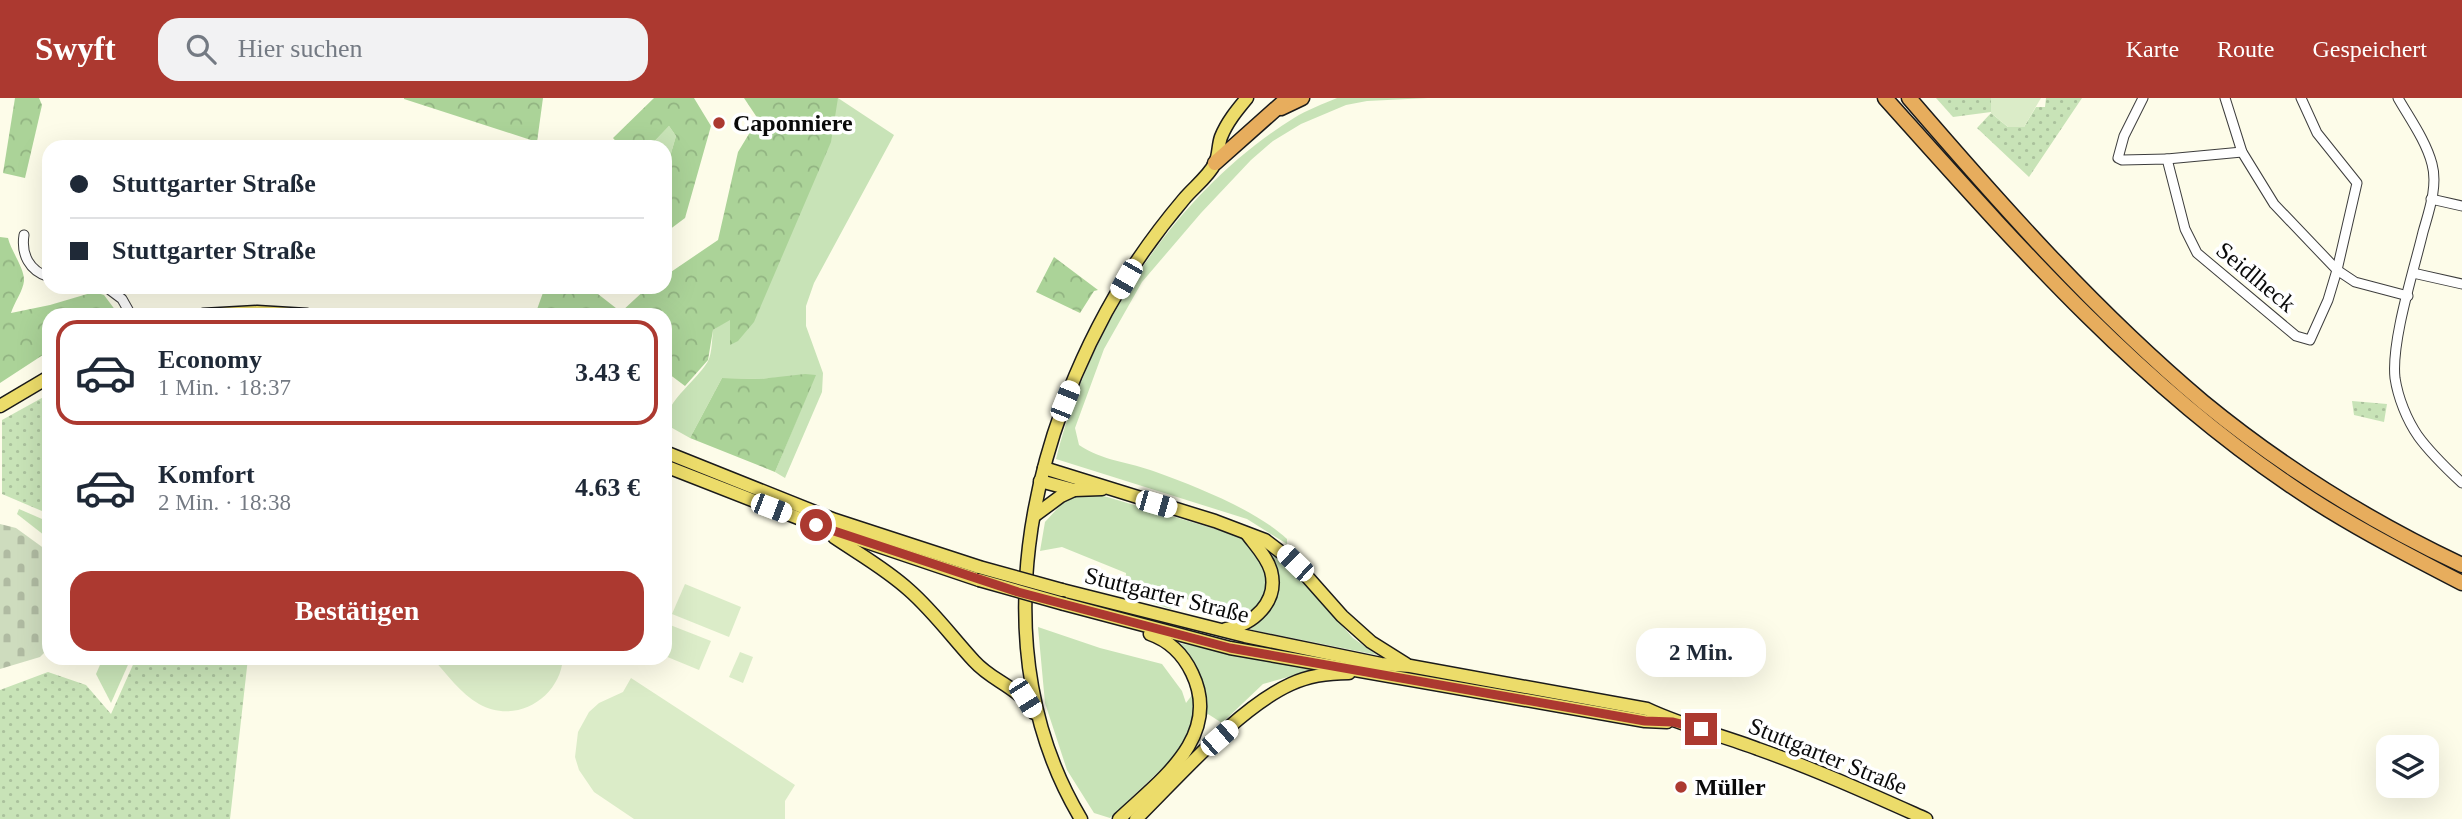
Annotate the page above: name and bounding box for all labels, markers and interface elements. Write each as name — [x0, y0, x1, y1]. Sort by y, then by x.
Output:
search box — [158, 18, 648, 81]
icon: search — [182, 30, 220, 68]
text: Swyft — [35, 31, 116, 67]
text: Hier suchen — [238, 34, 363, 63]
text: Karte — [2126, 36, 2179, 62]
text: Route — [2217, 36, 2274, 62]
text: Gespeichert — [2312, 36, 2427, 62]
place label: Caponniere — [733, 110, 853, 136]
marker: Caponniere — [711, 115, 727, 131]
text: Stuttgarter Straße — [112, 169, 316, 198]
text: Stuttgarter Straße — [112, 236, 316, 265]
street label: Seidlheck — [2211, 237, 2301, 317]
car — [1107, 256, 1146, 302]
icon: car — [74, 341, 137, 404]
text: Economy — [158, 345, 262, 374]
text: 3.43 € — [575, 358, 640, 387]
text: 1 Min. · 18:37 — [158, 375, 291, 400]
car — [1048, 378, 1083, 424]
icon: car — [74, 456, 137, 519]
text: Komfort — [158, 460, 255, 489]
text: 4.63 € — [575, 473, 640, 502]
car — [1133, 488, 1180, 520]
text: 2 Min. · 18:38 — [158, 490, 291, 515]
car — [748, 491, 795, 525]
route start — [800, 509, 832, 541]
car — [1273, 541, 1318, 585]
street label: Stuttgarter Straße — [1082, 562, 1252, 628]
button: Bestätigen — [70, 571, 644, 651]
callout: 2 Min. — [1636, 628, 1766, 676]
text: 2 Min. — [1669, 640, 1733, 665]
car — [1005, 675, 1046, 721]
street label: Stuttgarter Straße — [1745, 712, 1911, 800]
route end — [1685, 713, 1717, 745]
car — [1197, 716, 1242, 760]
map controls — [2376, 735, 2439, 798]
button: layers — [2376, 735, 2439, 798]
place label: Müller — [1695, 774, 1766, 800]
marker: Müller — [1673, 779, 1689, 795]

